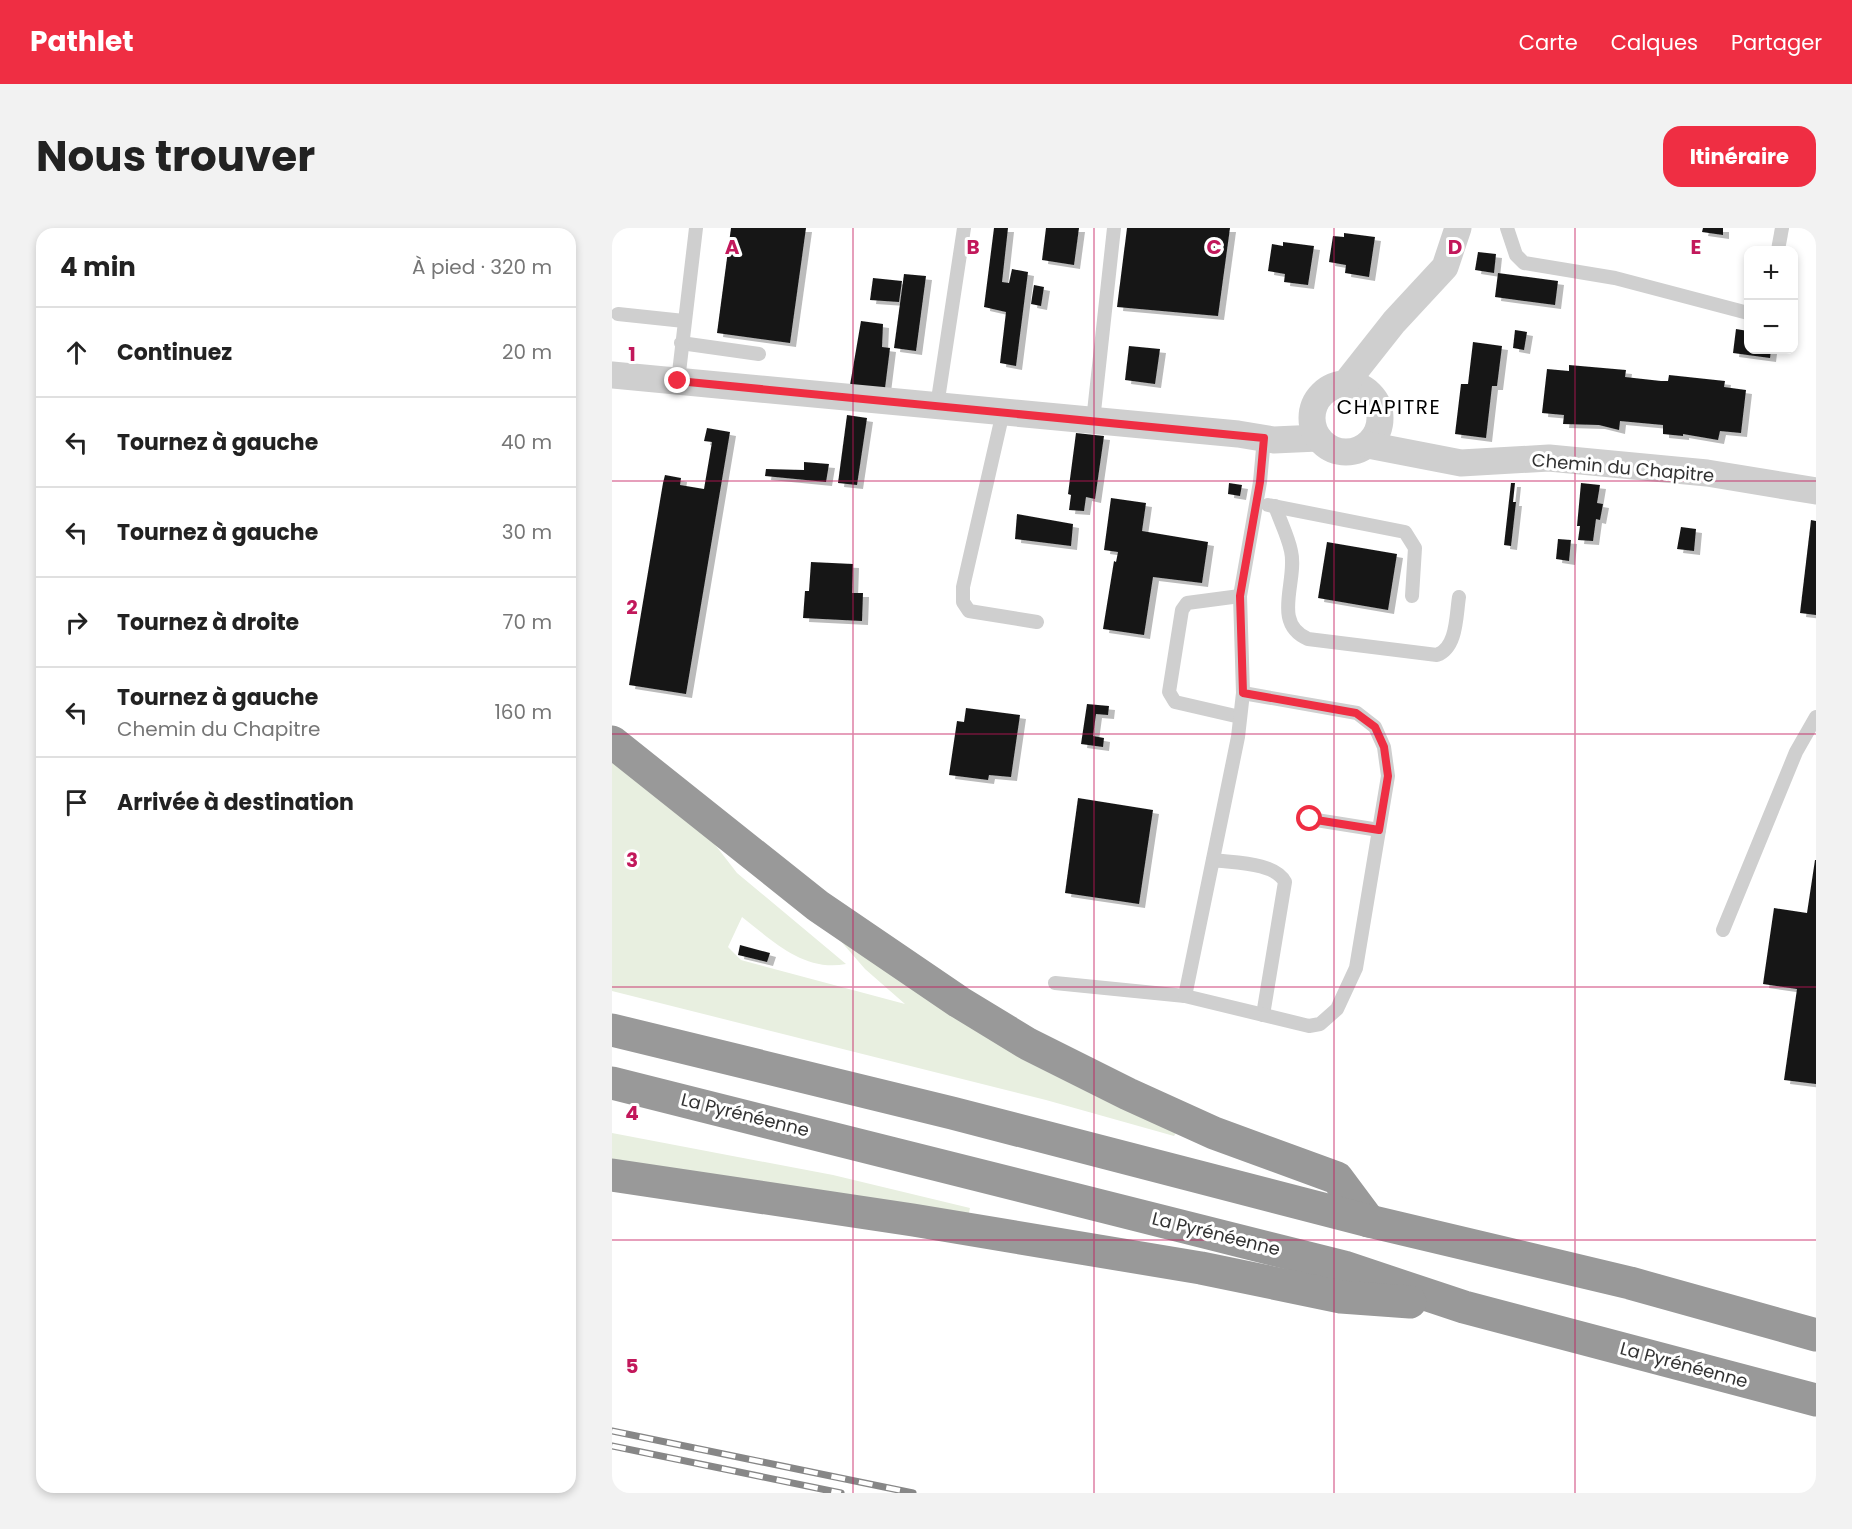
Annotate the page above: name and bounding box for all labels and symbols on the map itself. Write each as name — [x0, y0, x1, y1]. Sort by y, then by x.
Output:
text: A — [725, 233, 740, 261]
text: B — [966, 233, 980, 261]
text: C — [1206, 233, 1222, 261]
text: D — [1448, 233, 1462, 261]
text: E — [1691, 233, 1701, 261]
text: 1 — [628, 340, 636, 368]
route end — [664, 367, 690, 393]
district label: CHAPITRE — [1337, 393, 1441, 421]
street label: Chemin du Chapitre — [1531, 447, 1715, 488]
text: 2 — [626, 593, 638, 621]
route start — [1296, 805, 1322, 831]
text: 3 — [626, 846, 638, 874]
street label: La Pyrénéenne — [678, 1087, 812, 1143]
text: 4 — [625, 1099, 639, 1127]
street label: La Pyrénéenne — [1149, 1206, 1283, 1262]
street label: La Pyrénéenne — [1618, 1335, 1751, 1394]
text: 5 — [626, 1352, 639, 1380]

